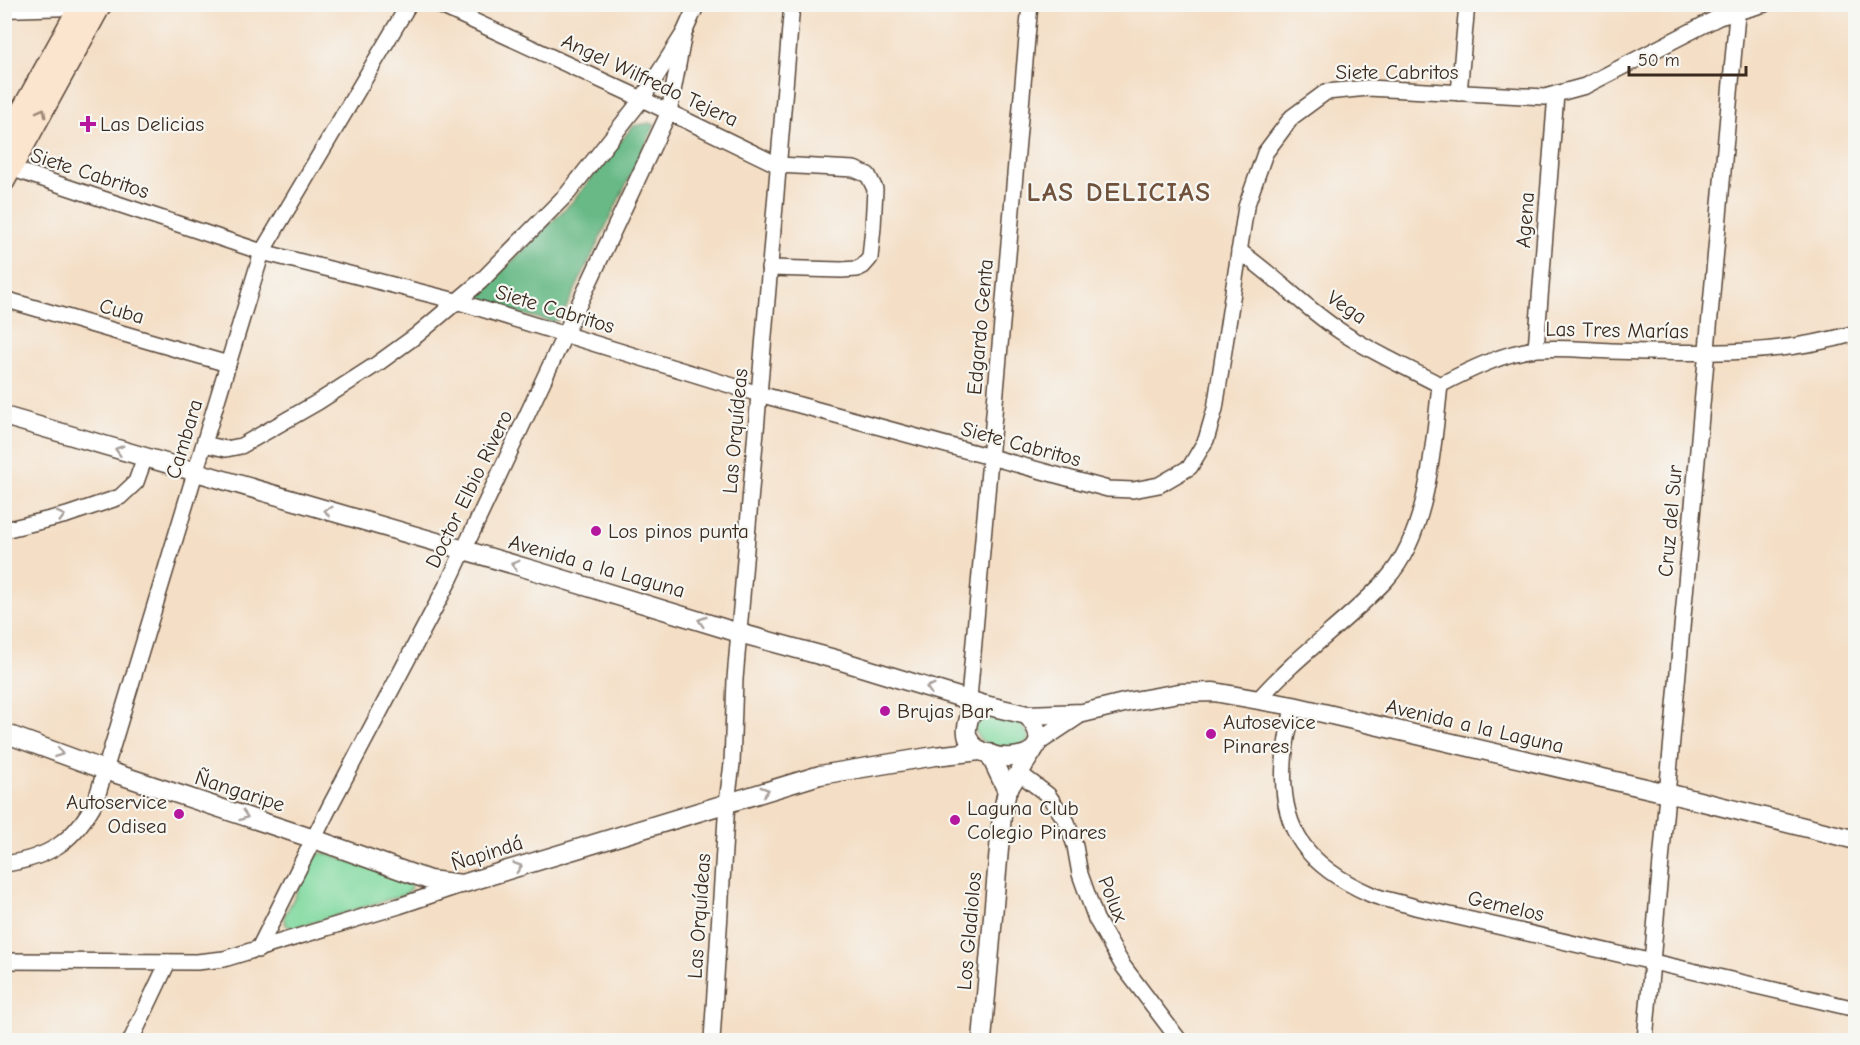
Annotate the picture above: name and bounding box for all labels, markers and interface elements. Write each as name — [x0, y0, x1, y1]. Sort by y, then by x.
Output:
street label: Angel Wilfredo Tejera — [558, 28, 742, 132]
scale bar — [1629, 39, 1746, 77]
text: 50 m — [1638, 50, 1680, 71]
street label: Siete Cabritos — [1336, 60, 1458, 84]
one-way arrow — [35, 107, 46, 118]
place label: Las Delicias — [100, 112, 204, 136]
marker: Las Delicias — [81, 117, 95, 131]
street label: Siete Cabritos — [28, 143, 152, 203]
district label: LAS DELICIAS — [1027, 177, 1211, 208]
street label: Agena — [1511, 191, 1539, 249]
street label: Edgardo Genta — [962, 258, 998, 396]
street label: Siete Cabritos — [493, 280, 617, 338]
street label: Vega — [1323, 285, 1371, 329]
street label: Cuba — [97, 293, 147, 329]
street label: Las Tres Marías — [1545, 317, 1689, 343]
street label: Las Orquídeas — [718, 367, 752, 495]
street label: Cambara — [161, 396, 207, 482]
street label: Doctor Elbio Rivero — [420, 406, 518, 572]
street label: Siete Cabritos — [958, 416, 1084, 472]
one-way arrow — [114, 445, 125, 457]
street label: Cruz del Sur — [1653, 464, 1687, 578]
one-way arrow — [323, 506, 334, 518]
one-way arrow — [56, 511, 66, 524]
place label: Los pinos punta — [608, 519, 749, 543]
marker: Los pinos punta — [589, 524, 603, 538]
street label: Avenida a la Laguna — [506, 529, 688, 603]
one-way arrow — [510, 560, 520, 573]
one-way arrow — [697, 616, 708, 628]
one-way arrow — [925, 683, 936, 695]
street label: Avenida a la Laguna — [1384, 694, 1566, 758]
place label: Brujas Bar — [897, 699, 993, 723]
marker: Brujas Bar — [878, 704, 892, 718]
place label: Autosevice Pinares — [1223, 710, 1316, 758]
marker: Autosevice Pinares — [1204, 727, 1218, 741]
one-way arrow — [54, 745, 64, 758]
street label: Ñangaripe — [192, 765, 288, 817]
one-way arrow — [759, 786, 770, 798]
place label: Autoservice Odisea — [66, 790, 167, 838]
place label: Laguna Club Colegio Pinares — [967, 796, 1106, 844]
marker: Autoservice Odisea — [172, 807, 186, 821]
one-way arrow — [238, 809, 249, 821]
marker: Laguna Club Colegio Pinares — [948, 813, 962, 827]
street label: Ñapindá — [448, 830, 526, 876]
street label: Las Orquídeas — [683, 852, 715, 980]
one-way arrow — [512, 862, 523, 874]
street label: Los Gladiolos — [952, 871, 986, 991]
street label: Polux — [1093, 873, 1133, 925]
street label: Gemelos — [1465, 886, 1547, 926]

